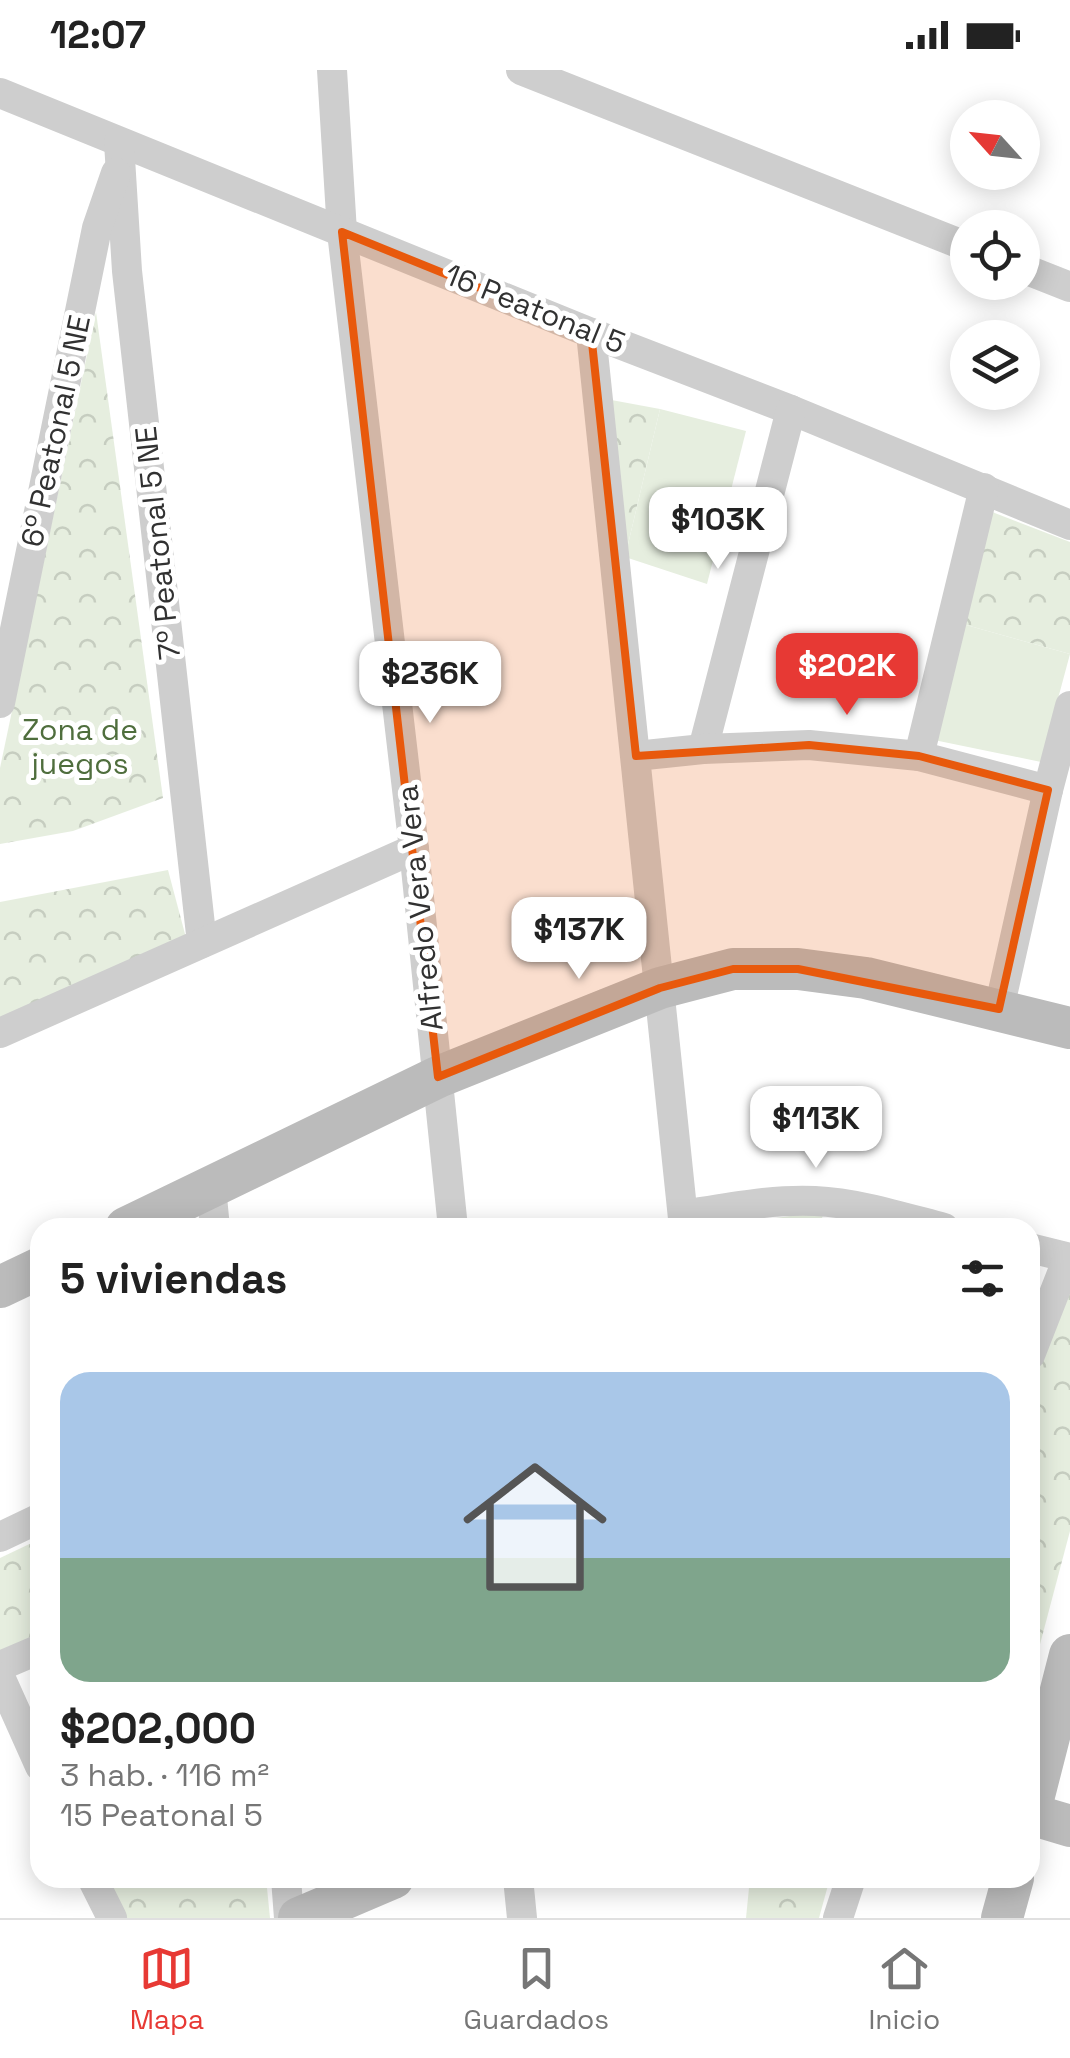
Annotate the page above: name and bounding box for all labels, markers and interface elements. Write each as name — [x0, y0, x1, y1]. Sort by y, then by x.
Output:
text: 12:07 — [50, 11, 146, 59]
north arrow — [950, 100, 1040, 190]
map controls — [950, 100, 1040, 410]
button: locate — [950, 210, 1040, 300]
street label: 16 Peatonal 5 — [439, 255, 631, 362]
street label: 6º Peatonal 5 NE — [12, 312, 99, 550]
button: layers — [950, 320, 1040, 410]
street label: 7º Peatonal 5 NE — [126, 424, 189, 662]
pin: $103K — [648, 487, 788, 572]
text: $103K — [671, 499, 765, 539]
pin: $202K — [777, 633, 917, 718]
pin: $236K — [360, 641, 500, 726]
text: $202K — [798, 645, 896, 685]
text: $236K — [381, 653, 479, 693]
park label: Zona de juegos — [22, 710, 138, 783]
street label: Alfredo Vera Vera — [387, 783, 452, 1033]
pin: $137K — [509, 897, 649, 982]
text: $137K — [533, 909, 625, 949]
pin: $113K — [746, 1086, 886, 1171]
text: $113K — [772, 1098, 860, 1138]
icon: filters — [955, 1251, 1010, 1306]
text: 5 viviendas — [60, 1252, 287, 1305]
icon: home — [445, 1437, 625, 1617]
text: $202,000 — [60, 1702, 256, 1755]
text: 3 hab. · 116 m² — [60, 1755, 269, 1795]
text: 15 Peatonal 5 — [60, 1795, 263, 1835]
tab: Mapa — [130, 1941, 204, 2037]
tab: Guardados — [464, 1941, 609, 2037]
tab: Inicio — [869, 1941, 940, 2037]

